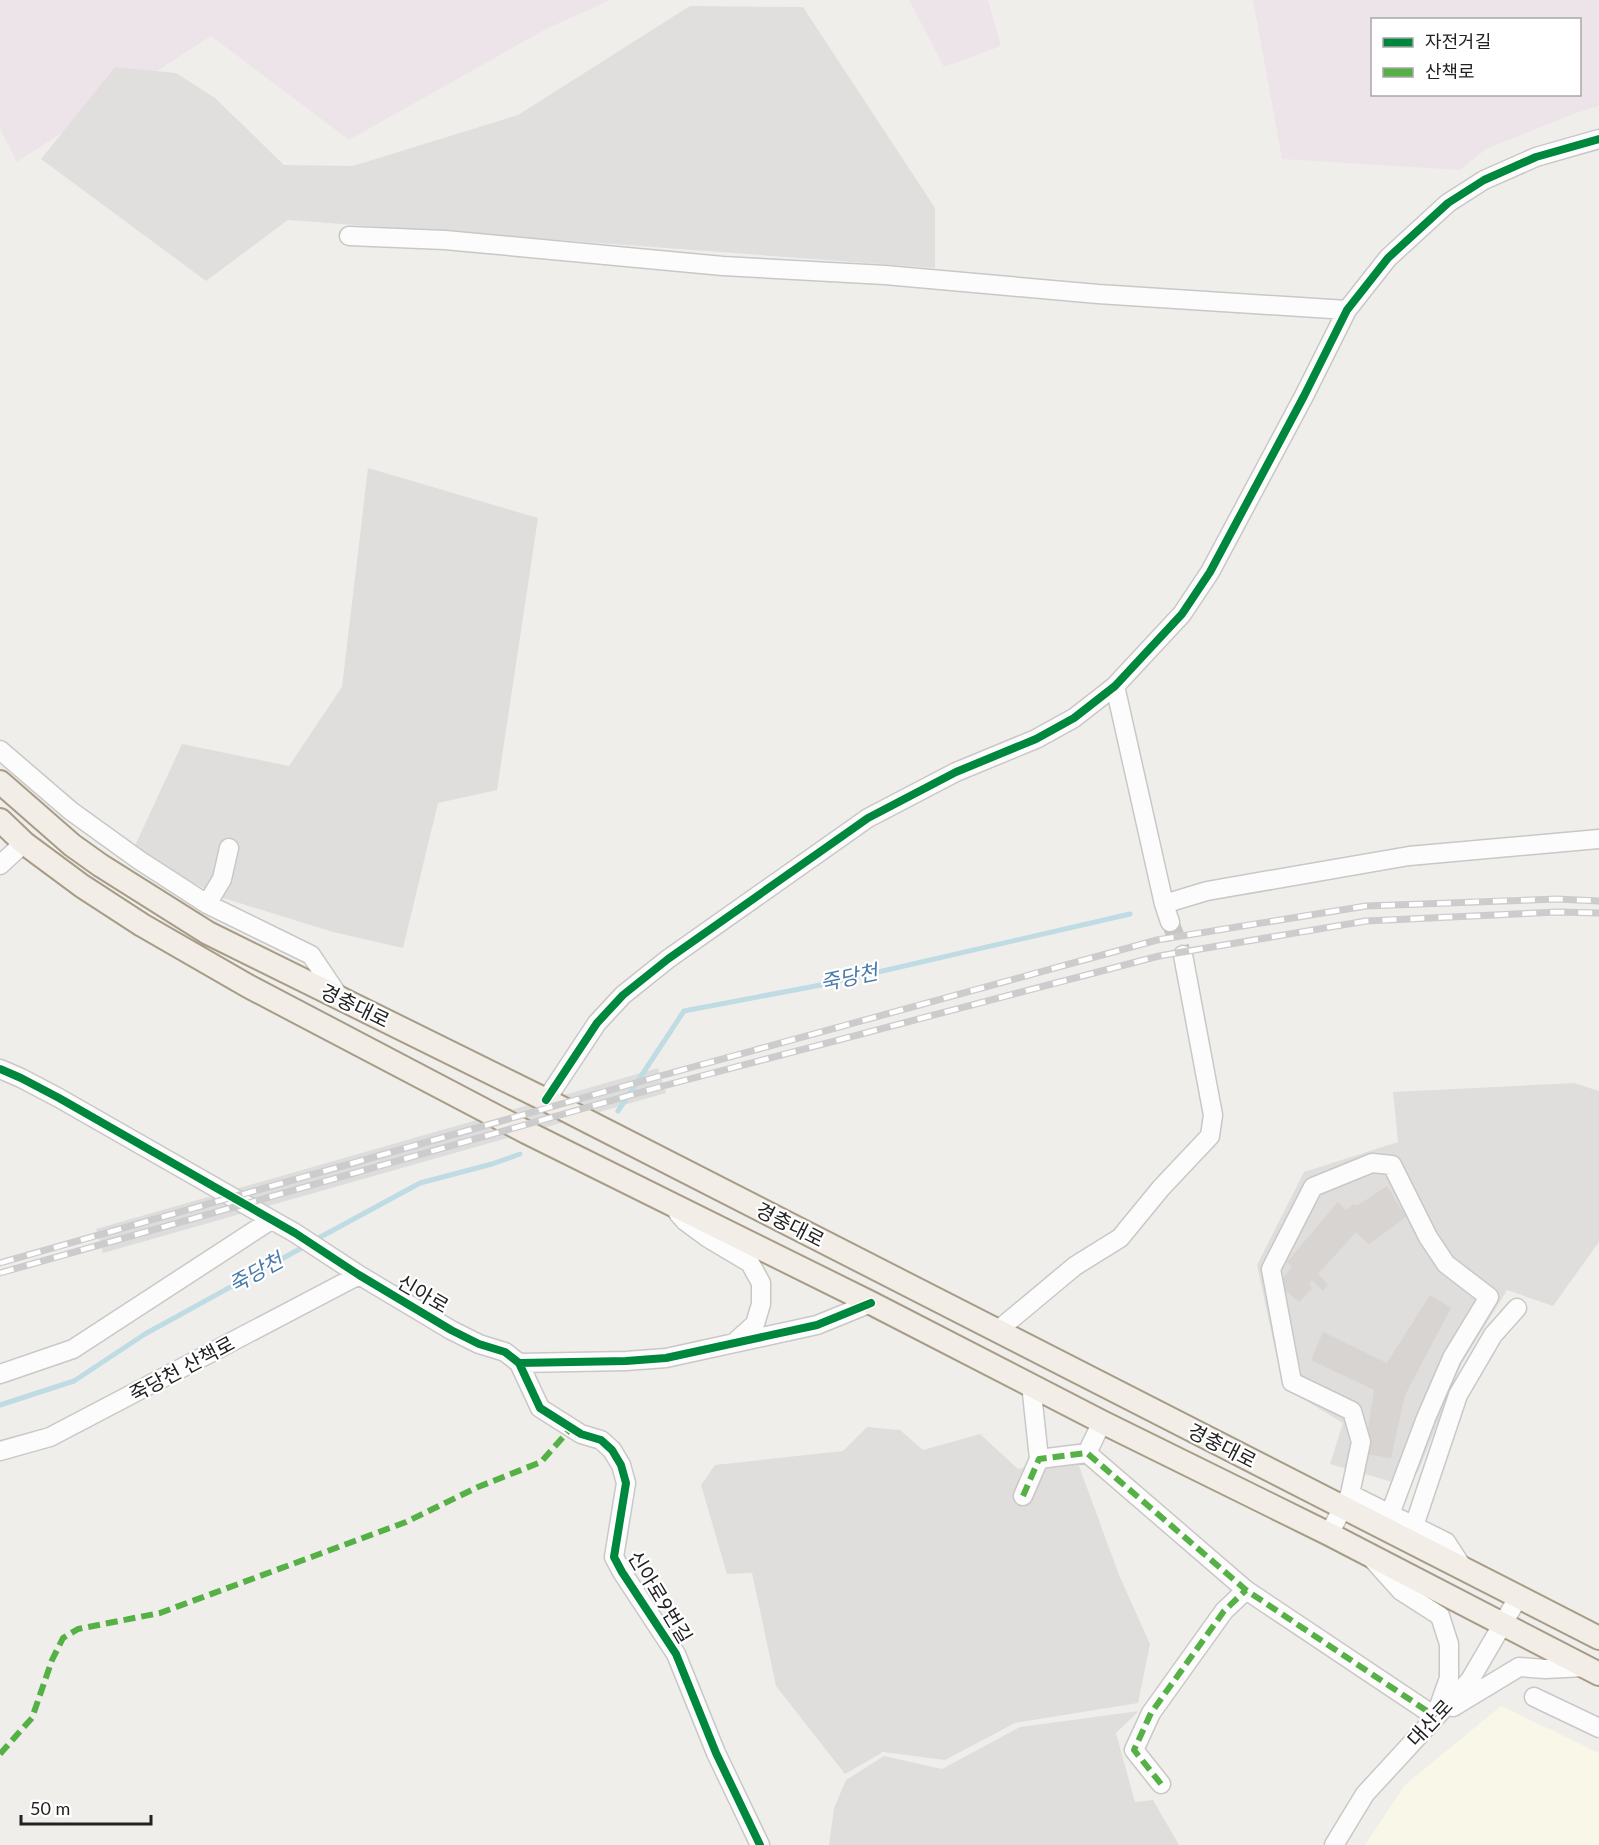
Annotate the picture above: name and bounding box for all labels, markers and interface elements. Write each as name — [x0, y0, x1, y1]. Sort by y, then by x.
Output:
legend — [1371, 18, 1581, 96]
text: 자전거길 — [1425, 30, 1491, 52]
text: 산책로 — [1425, 60, 1475, 82]
water label: 죽당천 — [818, 958, 882, 995]
street label: 경충대로 — [317, 978, 394, 1032]
street label: 경충대로 — [752, 1197, 829, 1252]
water label: 죽당천 — [224, 1245, 289, 1297]
street label: 신아로 — [394, 1269, 453, 1317]
street label: 죽당천 산책로 — [125, 1330, 238, 1406]
street label: 경충대로 — [1184, 1418, 1261, 1473]
street label: 신아로9번길 — [624, 1546, 698, 1647]
street label: 대산로 — [1402, 1694, 1457, 1751]
scale bar — [21, 1788, 152, 1826]
text: 50 m — [30, 1797, 70, 1819]

